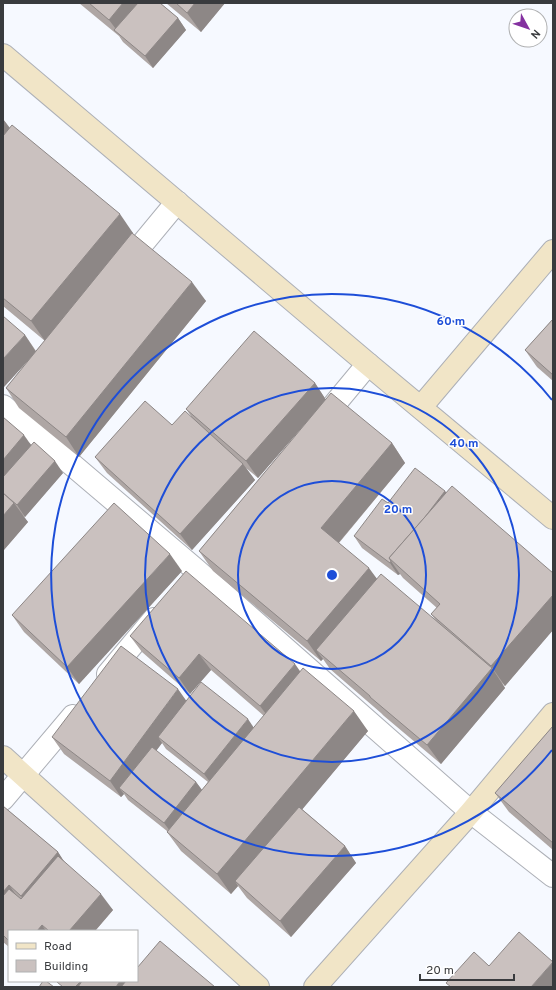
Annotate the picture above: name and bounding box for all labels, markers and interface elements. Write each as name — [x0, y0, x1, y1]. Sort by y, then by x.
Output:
north arrow — [508, 8, 548, 48]
text: N — [527, 26, 543, 41]
text: 60 m — [437, 314, 465, 330]
text: 40 m — [449, 436, 479, 452]
text: 20 m — [384, 502, 412, 518]
centre of rings — [325, 568, 339, 582]
legend — [8, 930, 138, 982]
text: Road — [44, 939, 72, 955]
scale bar — [420, 956, 514, 982]
text: Building — [44, 959, 88, 975]
text: 20 m — [426, 963, 454, 979]

